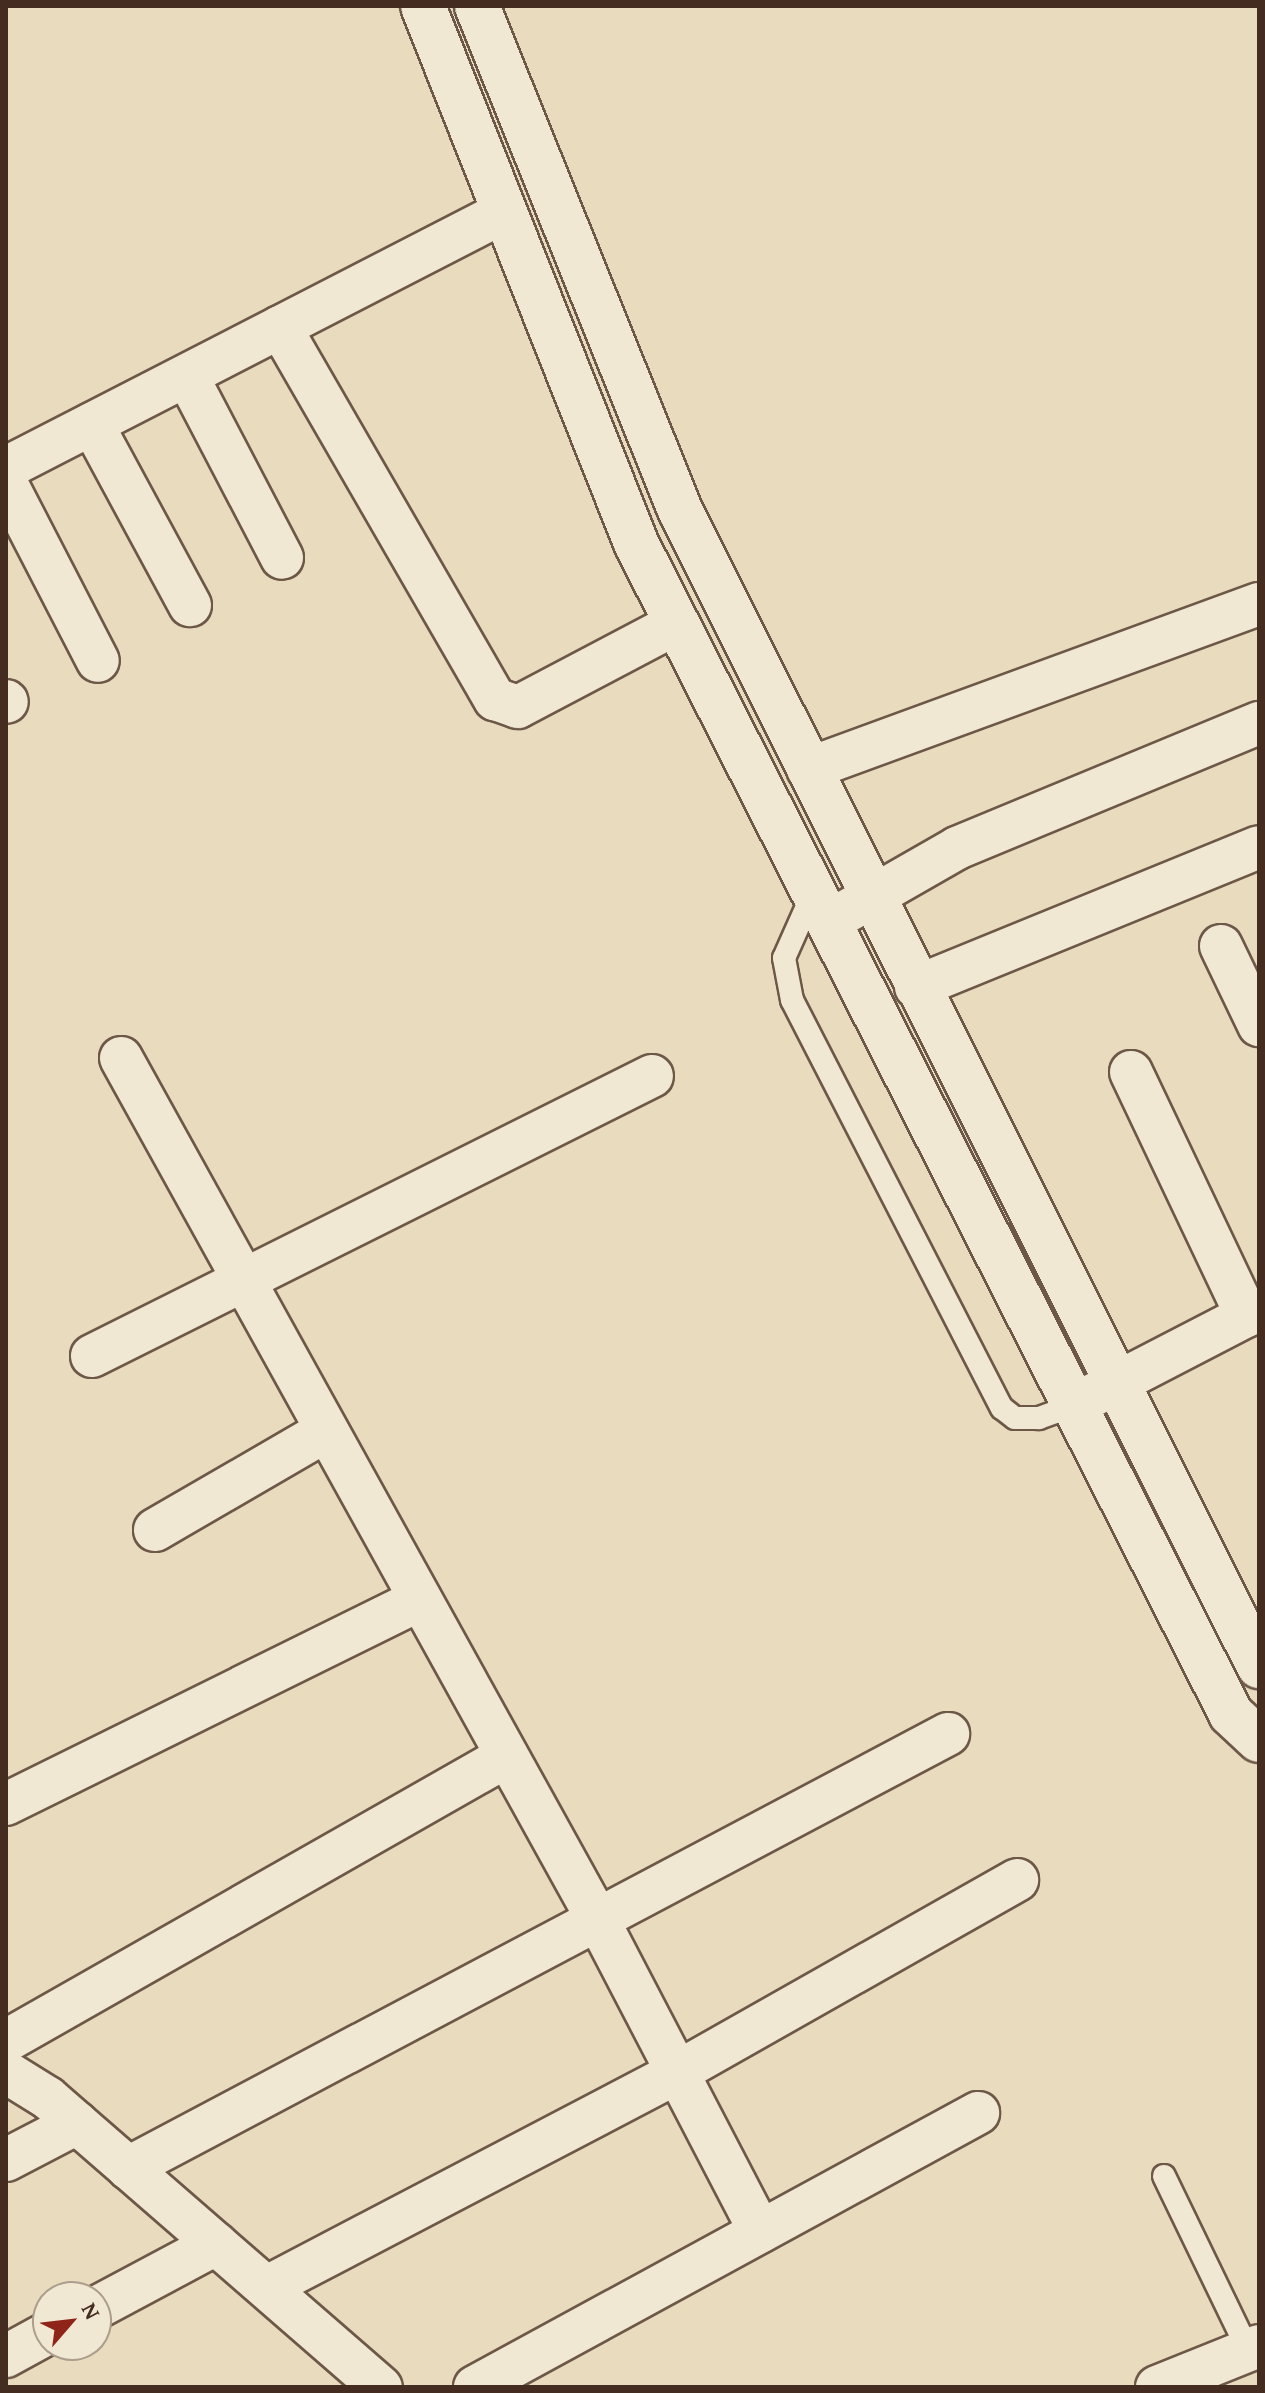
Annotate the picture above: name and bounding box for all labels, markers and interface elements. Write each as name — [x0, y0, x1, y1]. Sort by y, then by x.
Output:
north arrow — [32, 2281, 112, 2361]
text: N — [74, 2297, 109, 2325]

